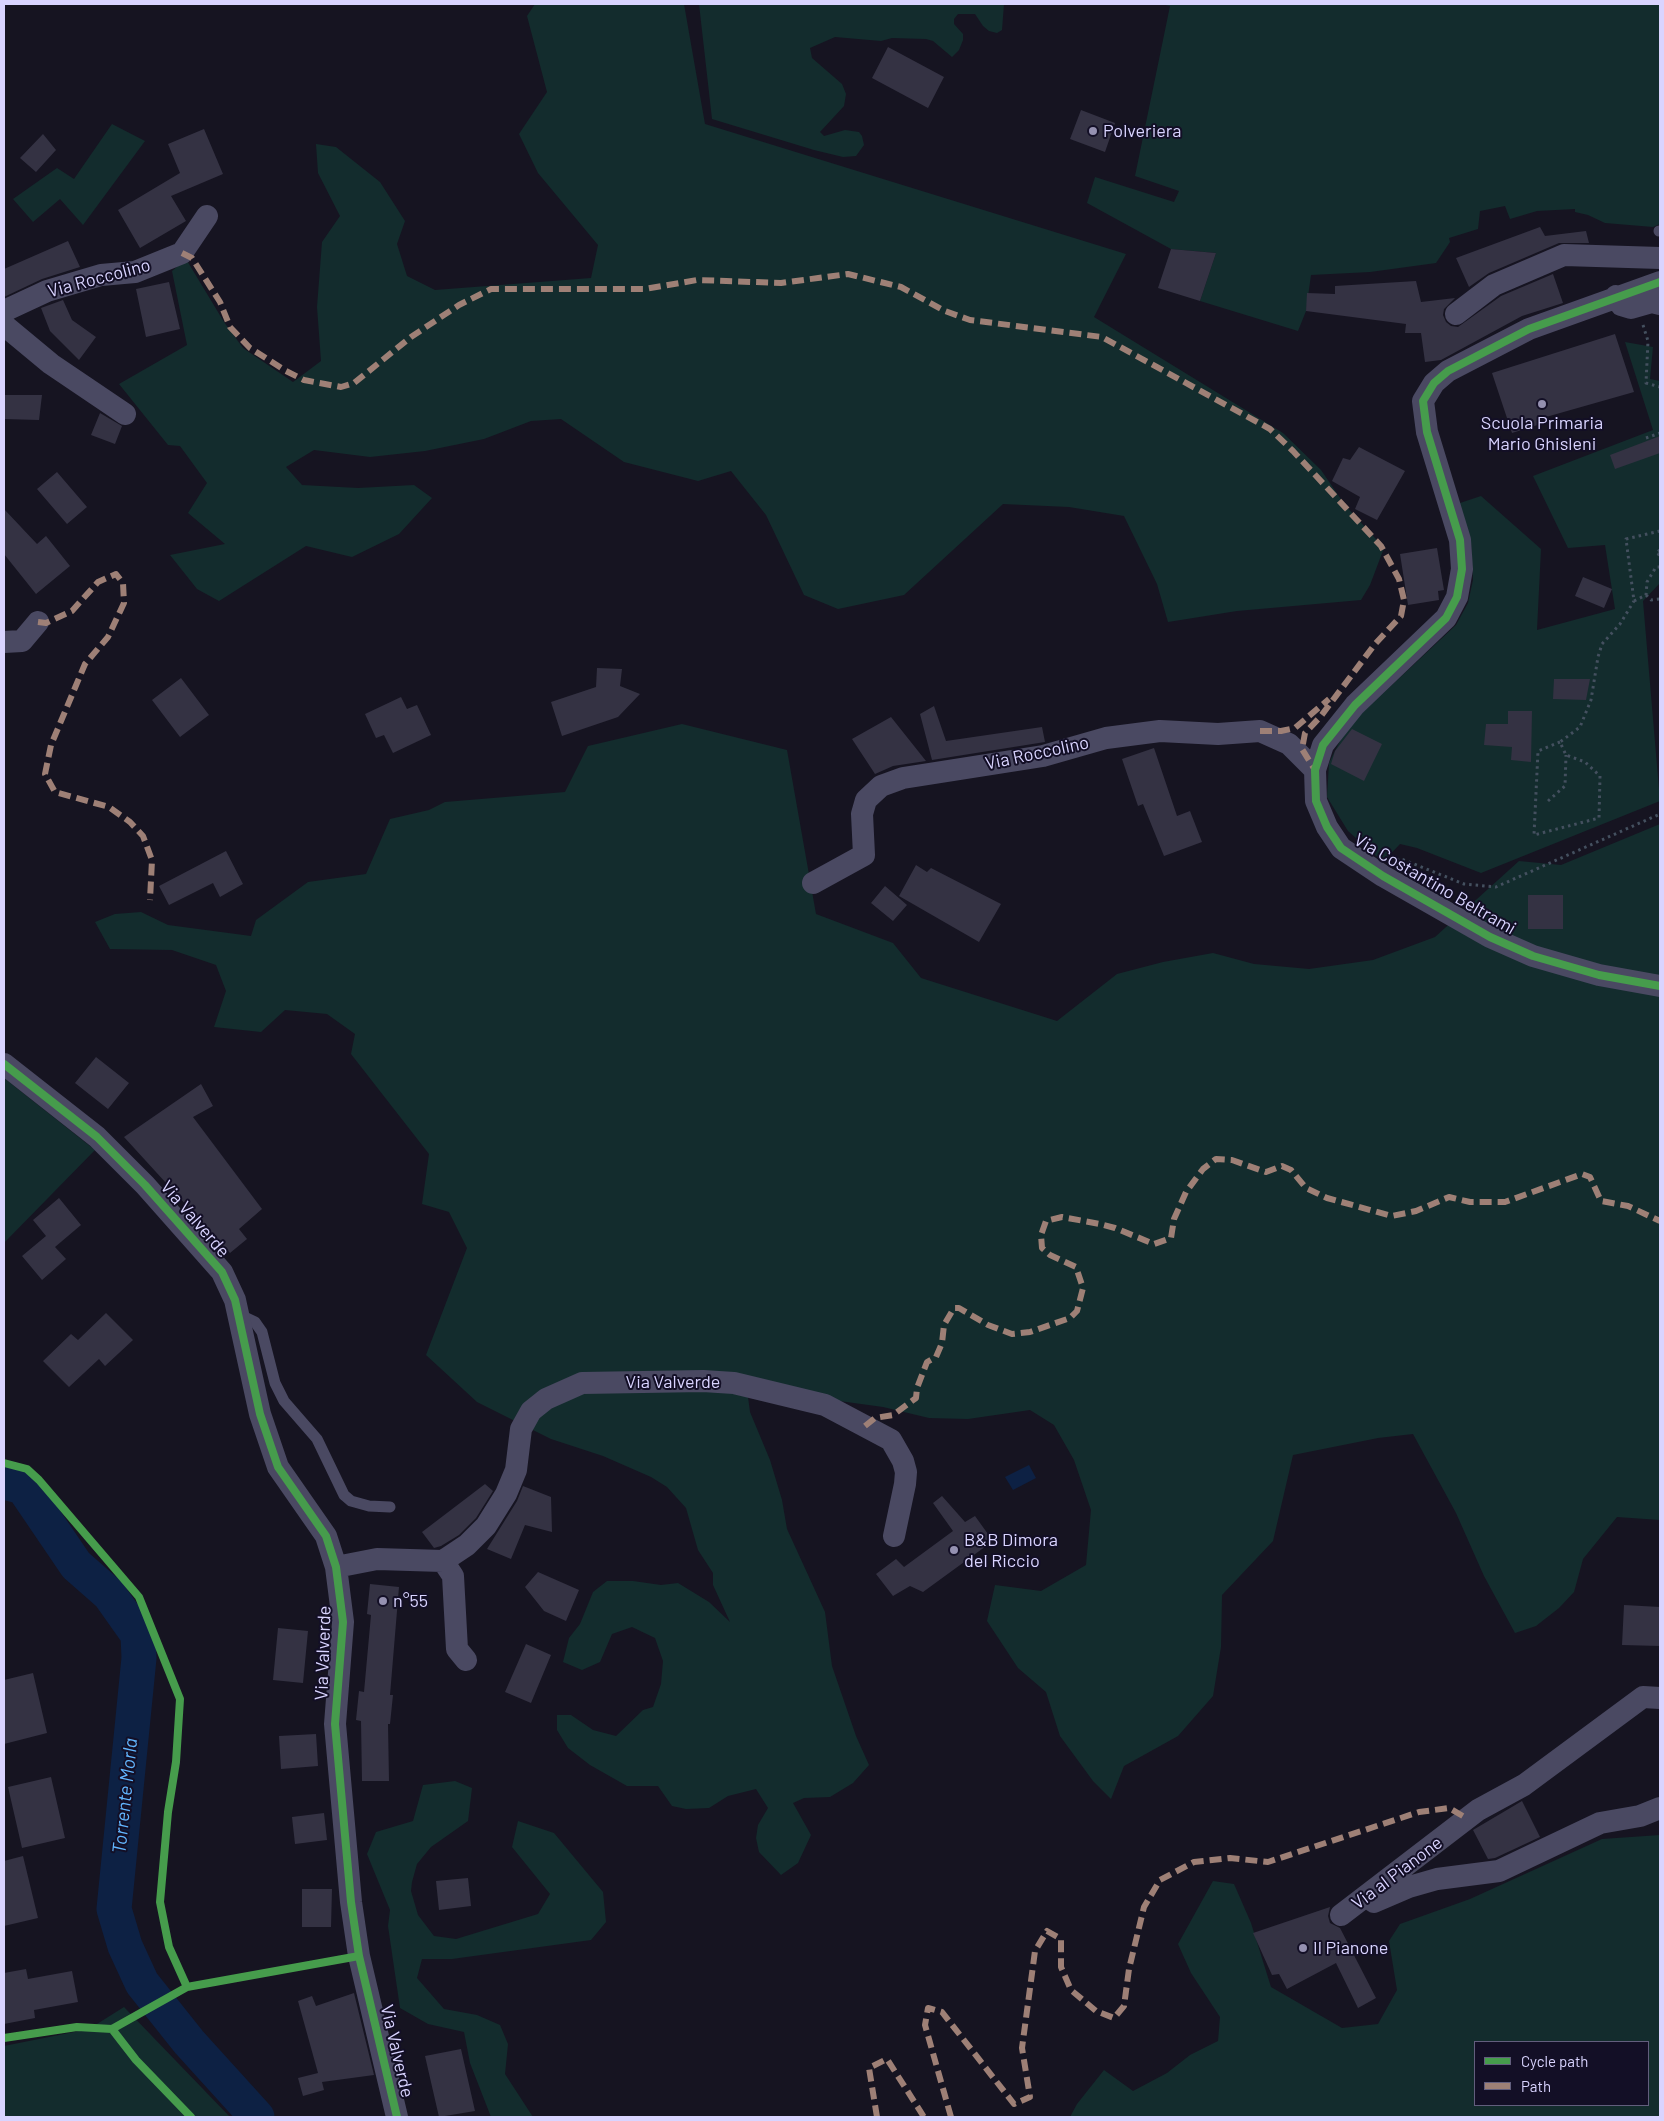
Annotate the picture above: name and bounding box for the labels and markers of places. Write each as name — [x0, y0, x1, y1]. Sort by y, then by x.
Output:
place label: Polveriera — [1103, 120, 1182, 142]
marker: Polveriera — [1087, 125, 1099, 137]
marker: Scuola Primaria Mario Ghisleni — [1536, 398, 1548, 410]
place label: Scuola Primaria Mario Ghisleni — [1481, 412, 1603, 454]
place label: B&B Dimora del Riccio — [964, 1529, 1058, 1572]
marker: B&B Dimora del Riccio — [948, 1544, 960, 1556]
place label: n°55 — [393, 1590, 428, 1612]
marker: n°55 — [377, 1595, 389, 1607]
place label: Il Pianone — [1313, 1937, 1388, 1959]
marker: Il Pianone — [1297, 1942, 1309, 1954]

